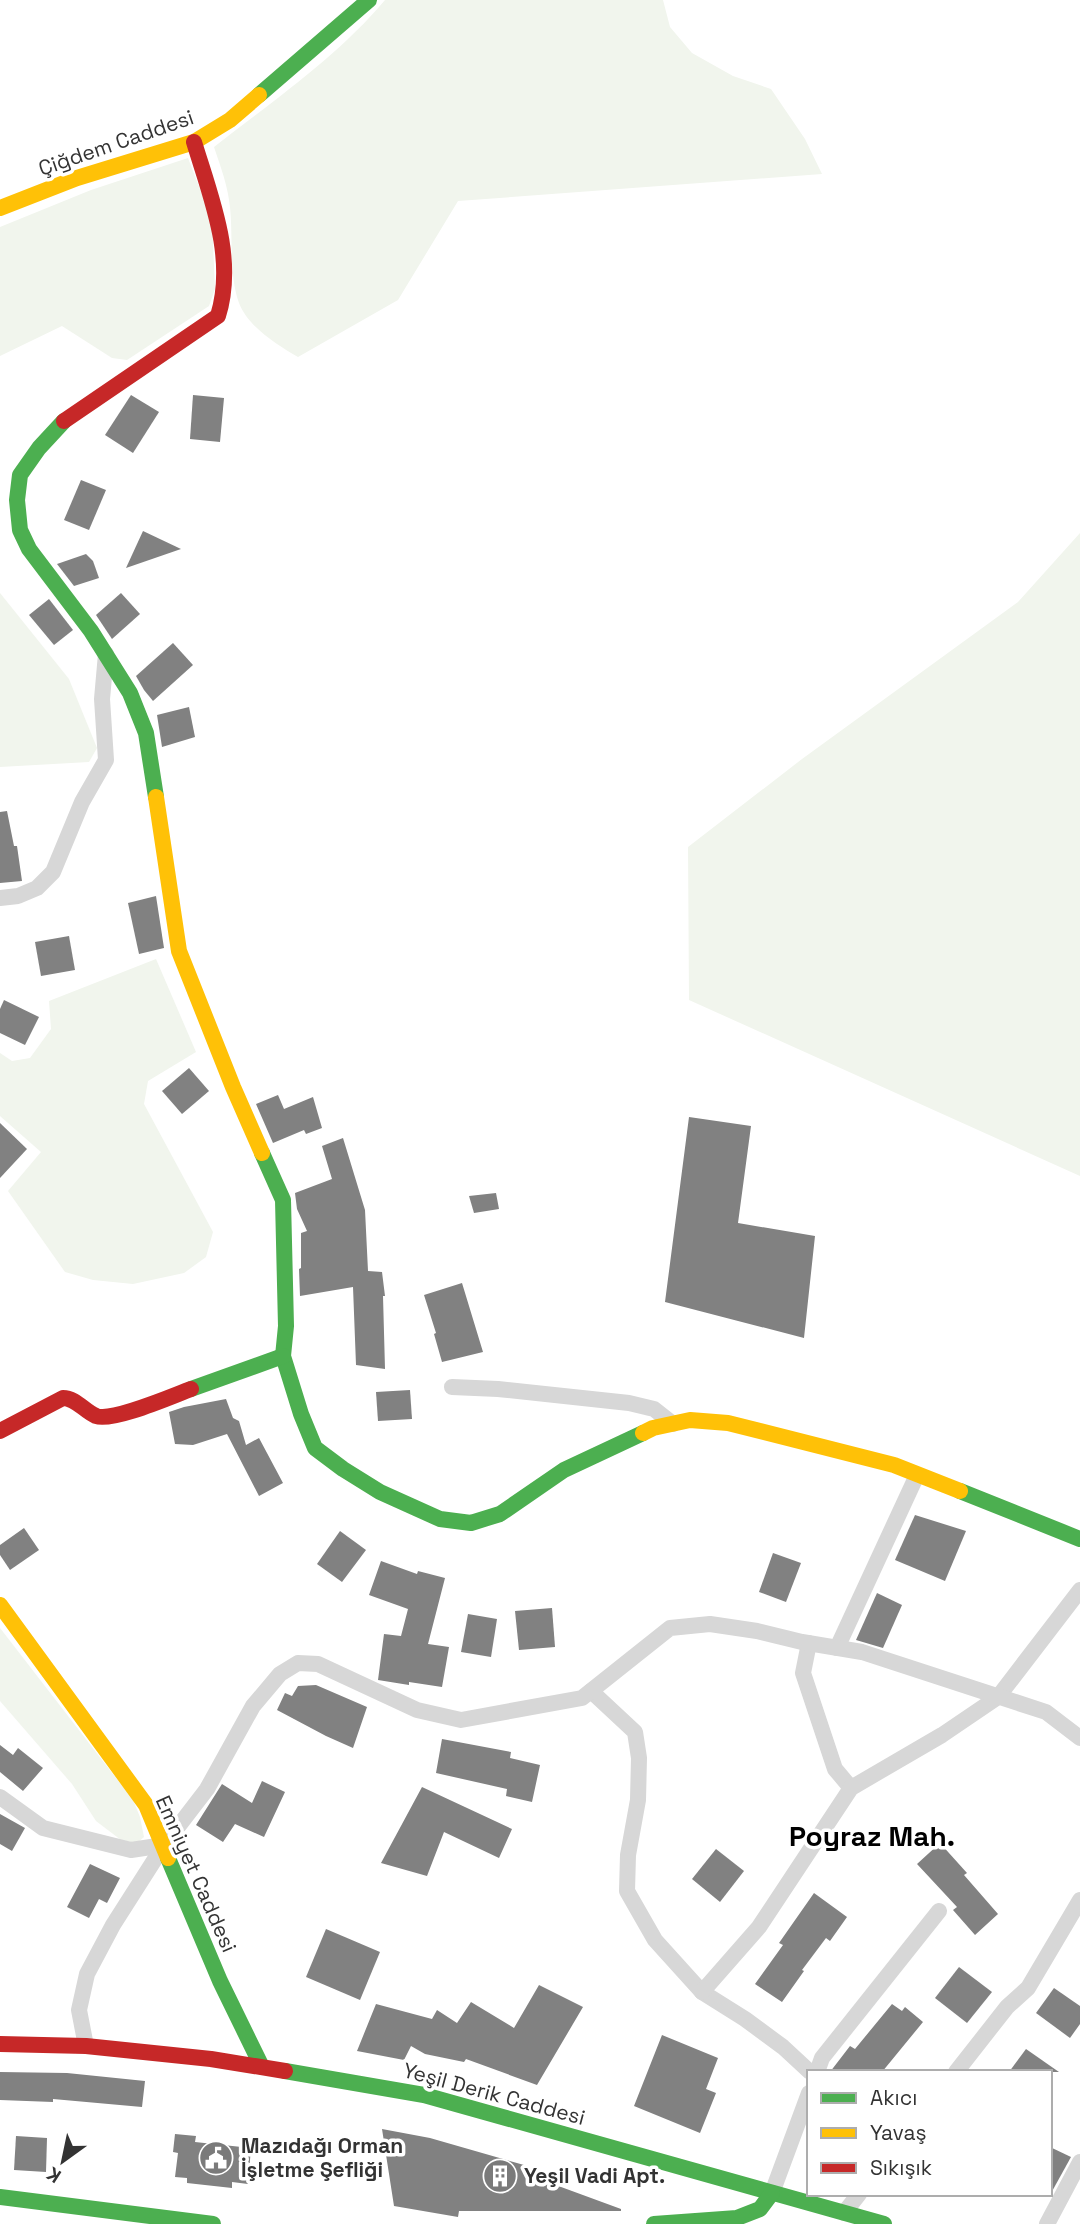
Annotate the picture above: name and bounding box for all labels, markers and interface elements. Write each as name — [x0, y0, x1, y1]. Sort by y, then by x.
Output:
street label: Çiğdem Caddesi — [35, 103, 197, 182]
street label: Emniyet Caddesi — [150, 1791, 243, 1956]
district label: Poyraz Mah. — [789, 1818, 955, 1854]
street label: Yeşil Derik Caddesi — [400, 2056, 588, 2131]
legend — [807, 2070, 1052, 2196]
text: Akıcı — [870, 2084, 917, 2111]
text: Yavaş — [870, 2119, 927, 2146]
north arrow — [28, 2126, 98, 2196]
place label: Mazıdağı Orman İşletme Şefliği — [241, 2132, 403, 2183]
public building icon: Mazıdağı Orman İşletme Şefliği — [197, 2139, 235, 2177]
text: Sıkışık — [870, 2154, 932, 2181]
building icon: Yeşil Vadi Apt. — [481, 2157, 519, 2195]
text: K — [42, 2161, 66, 2189]
place label: Yeşil Vadi Apt. — [524, 2162, 665, 2189]

